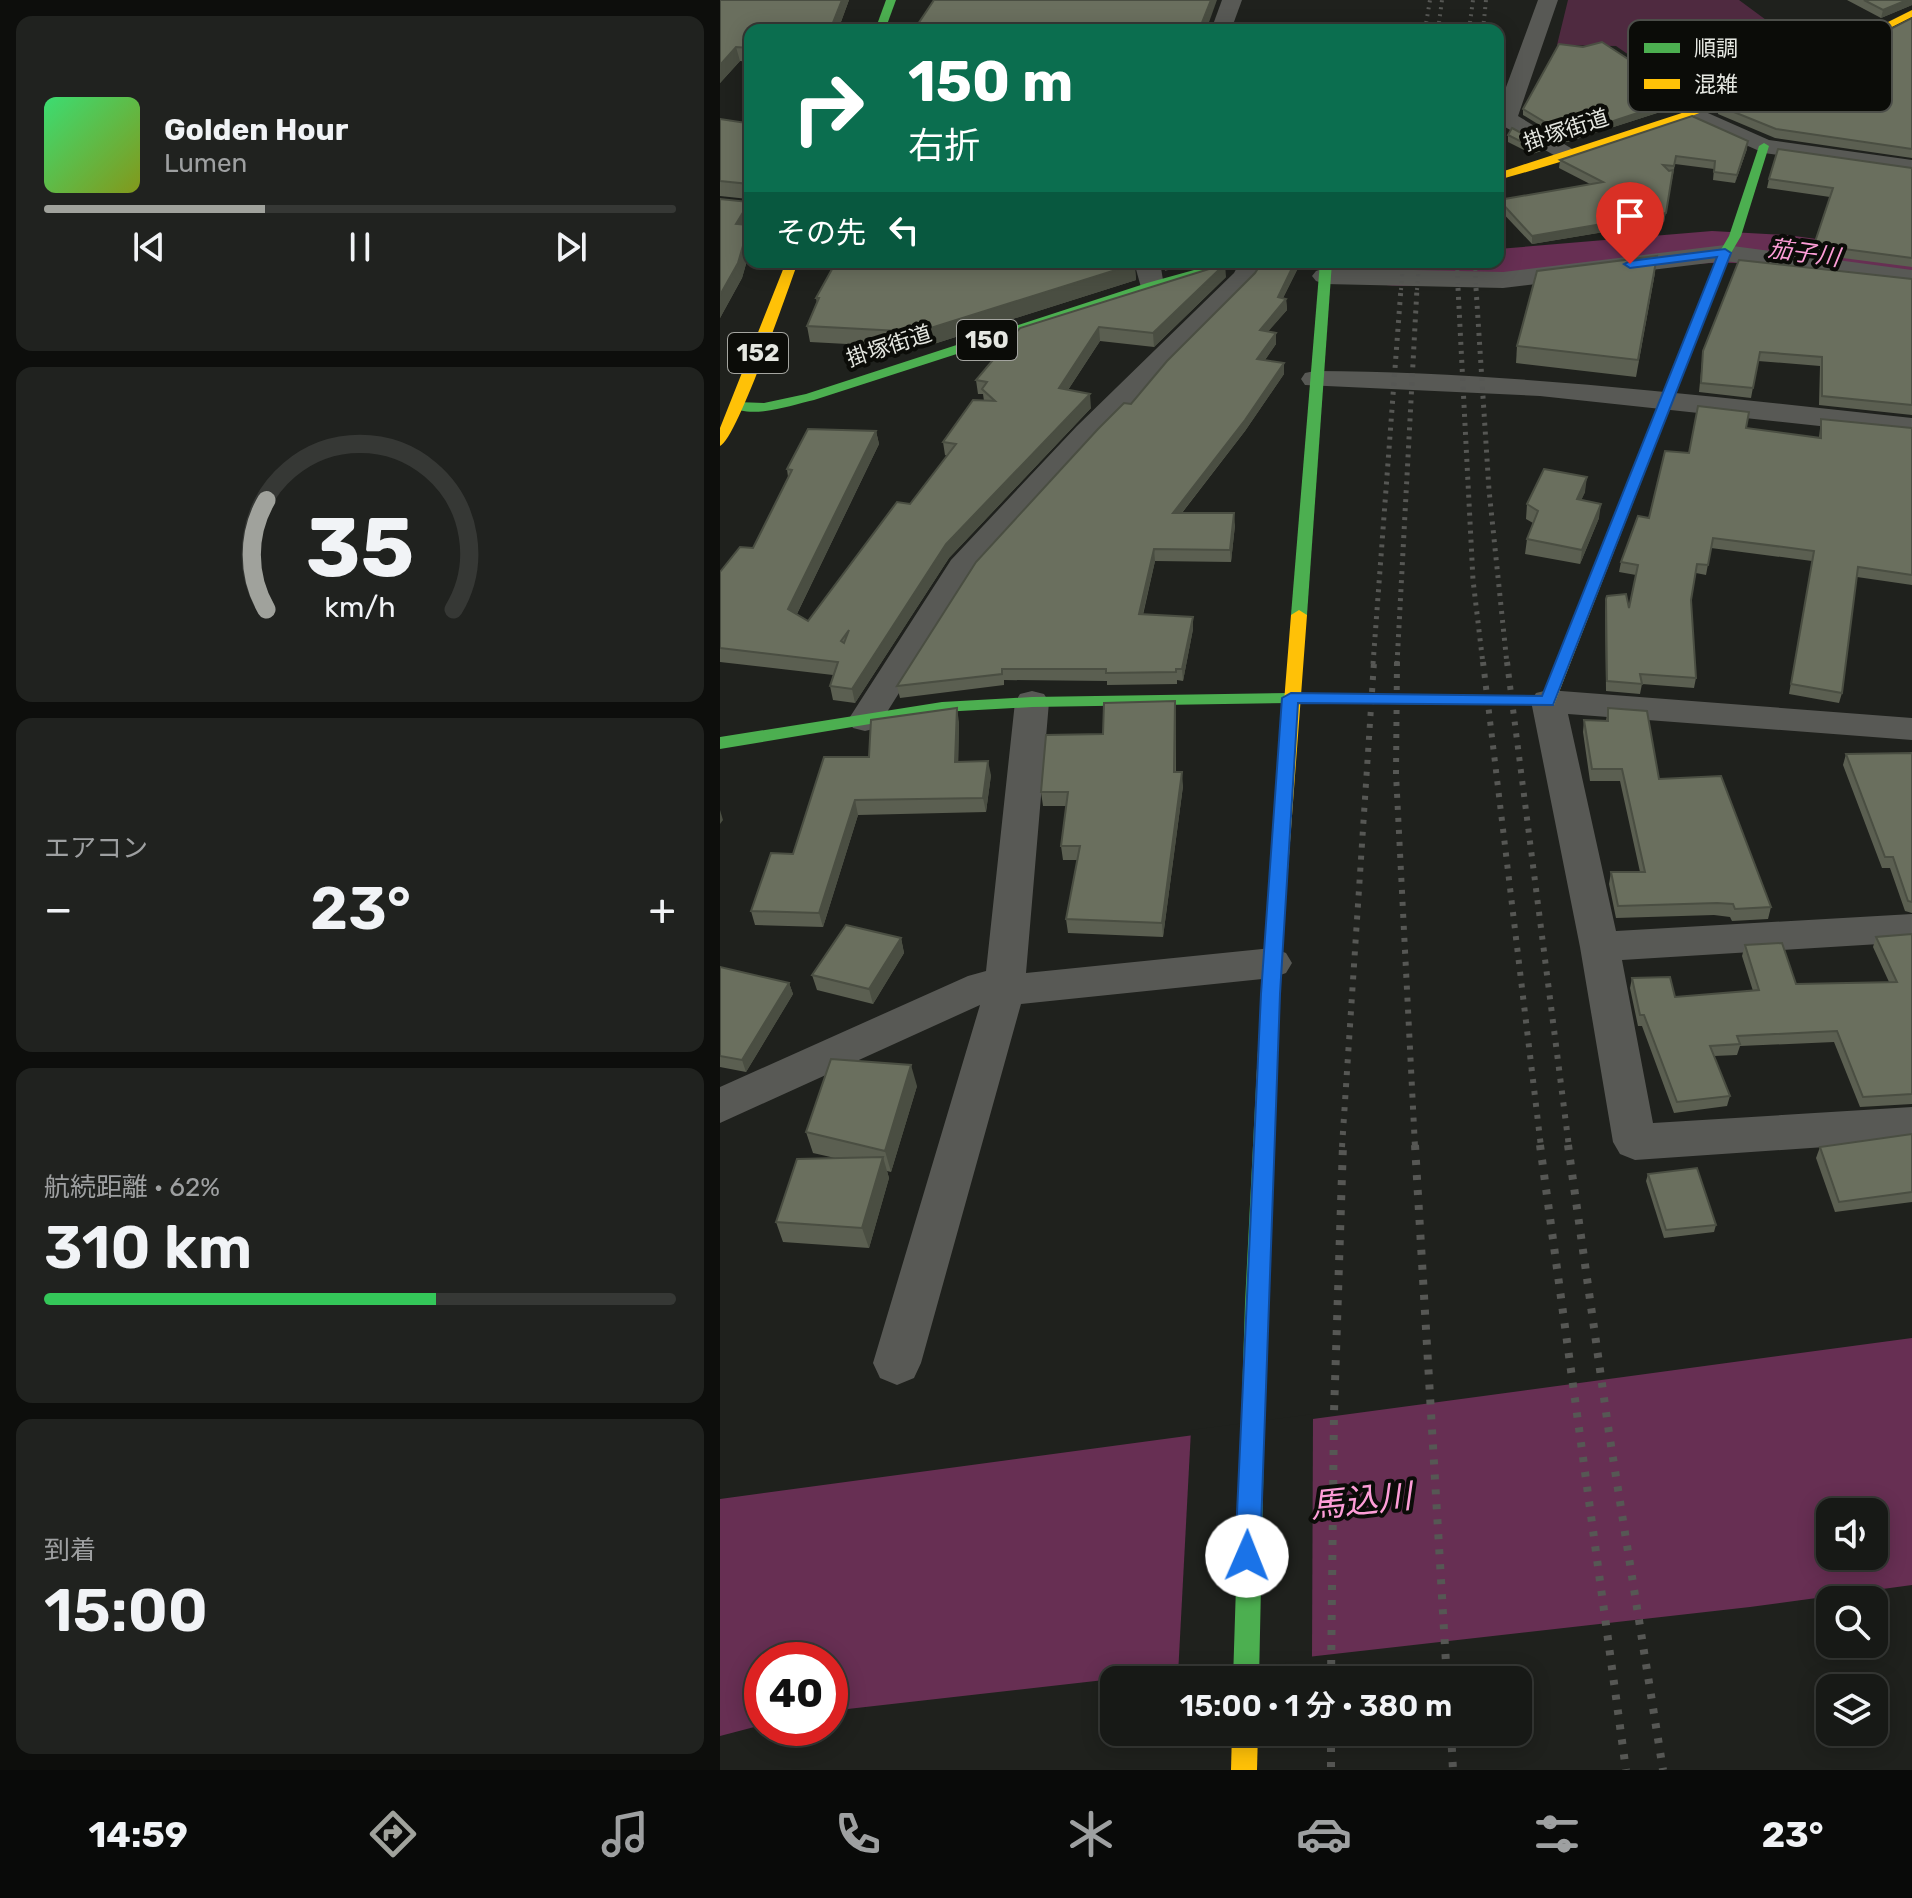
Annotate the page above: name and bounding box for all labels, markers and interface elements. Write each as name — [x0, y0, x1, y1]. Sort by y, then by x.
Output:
legend — [1628, 20, 1892, 112]
text: 順調 — [1694, 35, 1738, 62]
text: 150 m — [908, 49, 1073, 115]
icon: right — [776, 56, 880, 160]
text: 混雑 — [1694, 71, 1738, 98]
street label: 掛塚街道 — [1520, 104, 1612, 156]
text: Golden Hour — [164, 112, 348, 148]
text: 右折 — [908, 124, 980, 167]
text: Lumen — [164, 148, 247, 179]
pin — [1596, 182, 1664, 264]
icon: arrive — [1608, 194, 1652, 238]
icon: left — [882, 208, 926, 252]
text: その先 — [776, 215, 866, 251]
icon: previous — [127, 225, 171, 269]
icon: pause — [338, 225, 382, 269]
icon: next — [549, 225, 593, 269]
water label: 茄子川 — [1766, 234, 1845, 272]
street label: 掛塚街道 — [843, 320, 935, 372]
road number: 150 — [957, 320, 1017, 360]
road number: 152 — [728, 333, 788, 373]
text: 35 — [306, 498, 414, 597]
text: km/h — [324, 590, 396, 624]
text: エアコン — [44, 833, 148, 864]
text: 23° — [310, 873, 411, 944]
text: − — [44, 883, 73, 935]
text: + — [649, 883, 676, 935]
text: 航続距離 · 62% — [44, 1172, 220, 1203]
text: 310 km — [44, 1212, 252, 1283]
water label: 馬込川 — [1308, 1475, 1417, 1527]
map controls — [1816, 1498, 1888, 1746]
button: sound — [1816, 1498, 1888, 1570]
position arrow — [1205, 1514, 1289, 1598]
text: 到着 — [44, 1535, 96, 1566]
text: 15:00 — [44, 1575, 208, 1646]
button: search — [1816, 1586, 1888, 1658]
speed limit sign: 40 — [744, 1642, 848, 1746]
button: layers — [1816, 1674, 1888, 1746]
text: 15:00 · 1 分 · 380 m — [1180, 1688, 1452, 1724]
icon: directions — [365, 1806, 421, 1862]
icon: music — [597, 1806, 653, 1862]
icon: phone — [830, 1806, 886, 1862]
icon: climate — [1063, 1806, 1119, 1862]
icon: car — [1296, 1806, 1352, 1862]
icon: filters — [1529, 1806, 1585, 1862]
text: 14:59 — [88, 1813, 188, 1856]
text: 23° — [1762, 1813, 1824, 1856]

